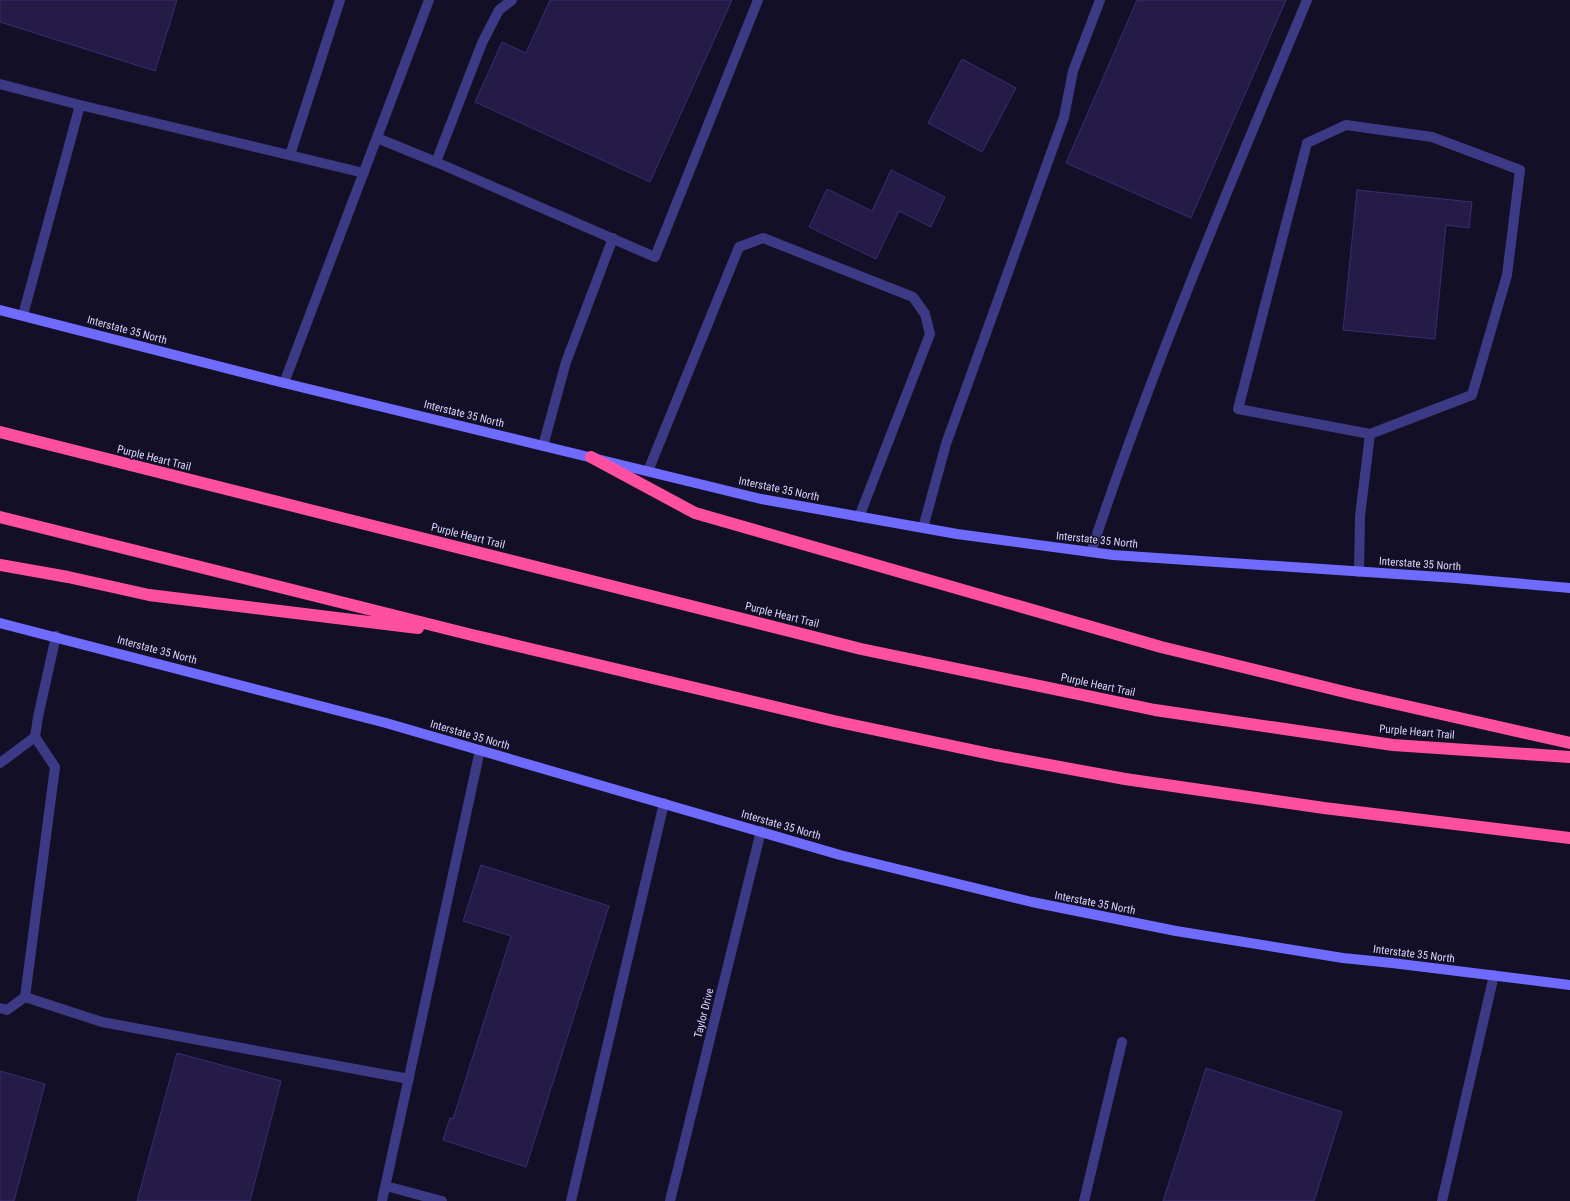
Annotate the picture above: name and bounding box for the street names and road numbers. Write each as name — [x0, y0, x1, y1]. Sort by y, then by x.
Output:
street label: Interstate 35 North — [86, 313, 168, 347]
street label: Interstate 35 North — [423, 398, 505, 430]
street label: Purple Heart Trail — [116, 443, 192, 473]
street label: Interstate 35 North — [737, 474, 821, 504]
street label: Purple Heart Trail — [430, 521, 506, 551]
street label: Interstate 35 North — [1055, 529, 1139, 551]
street label: Interstate 35 North — [1379, 555, 1461, 573]
street label: Purple Heart Trail — [744, 600, 820, 630]
street label: Interstate 35 North — [116, 633, 198, 667]
street label: Purple Heart Trail — [1060, 671, 1136, 699]
street label: Interstate 35 North — [429, 717, 511, 753]
street label: Purple Heart Trail — [1379, 722, 1455, 742]
street label: Interstate 35 North — [740, 807, 822, 843]
street label: Interstate 35 North — [1053, 889, 1137, 917]
street label: Interstate 35 North — [1372, 943, 1456, 965]
street label: Taylor Drive — [692, 987, 716, 1039]

